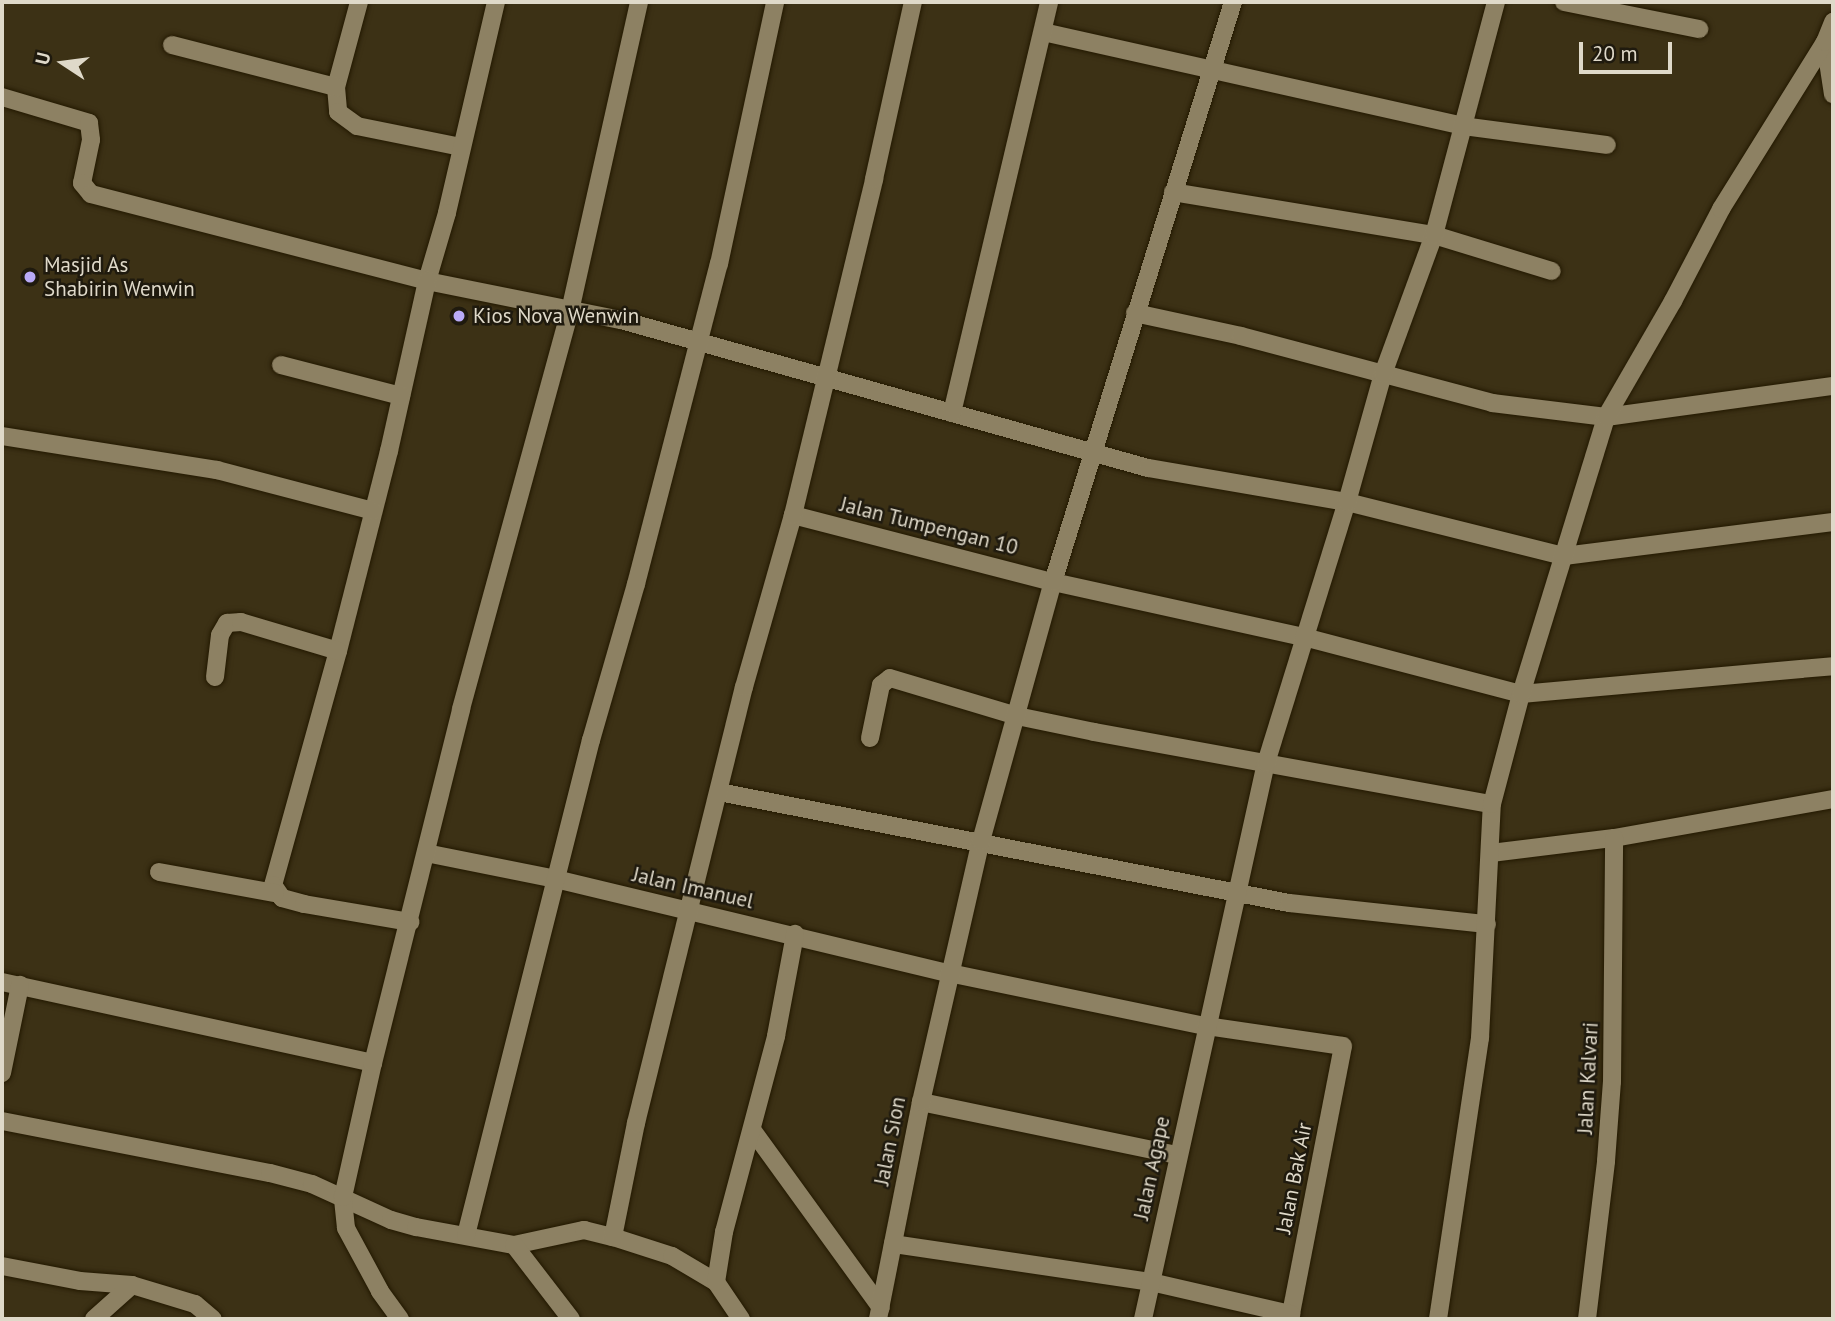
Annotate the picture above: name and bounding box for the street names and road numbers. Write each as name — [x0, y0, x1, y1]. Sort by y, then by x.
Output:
street label: Jalan Tumpengan 10 — [837, 492, 1021, 560]
street label: Jalan Imanuel — [630, 862, 756, 914]
street label: Jalan Kalvari — [1572, 1021, 1604, 1135]
street label: Jalan Sion — [869, 1095, 911, 1187]
street label: Jalan Agape — [1129, 1114, 1175, 1222]
street label: Jalan Bak Air — [1271, 1120, 1317, 1236]

